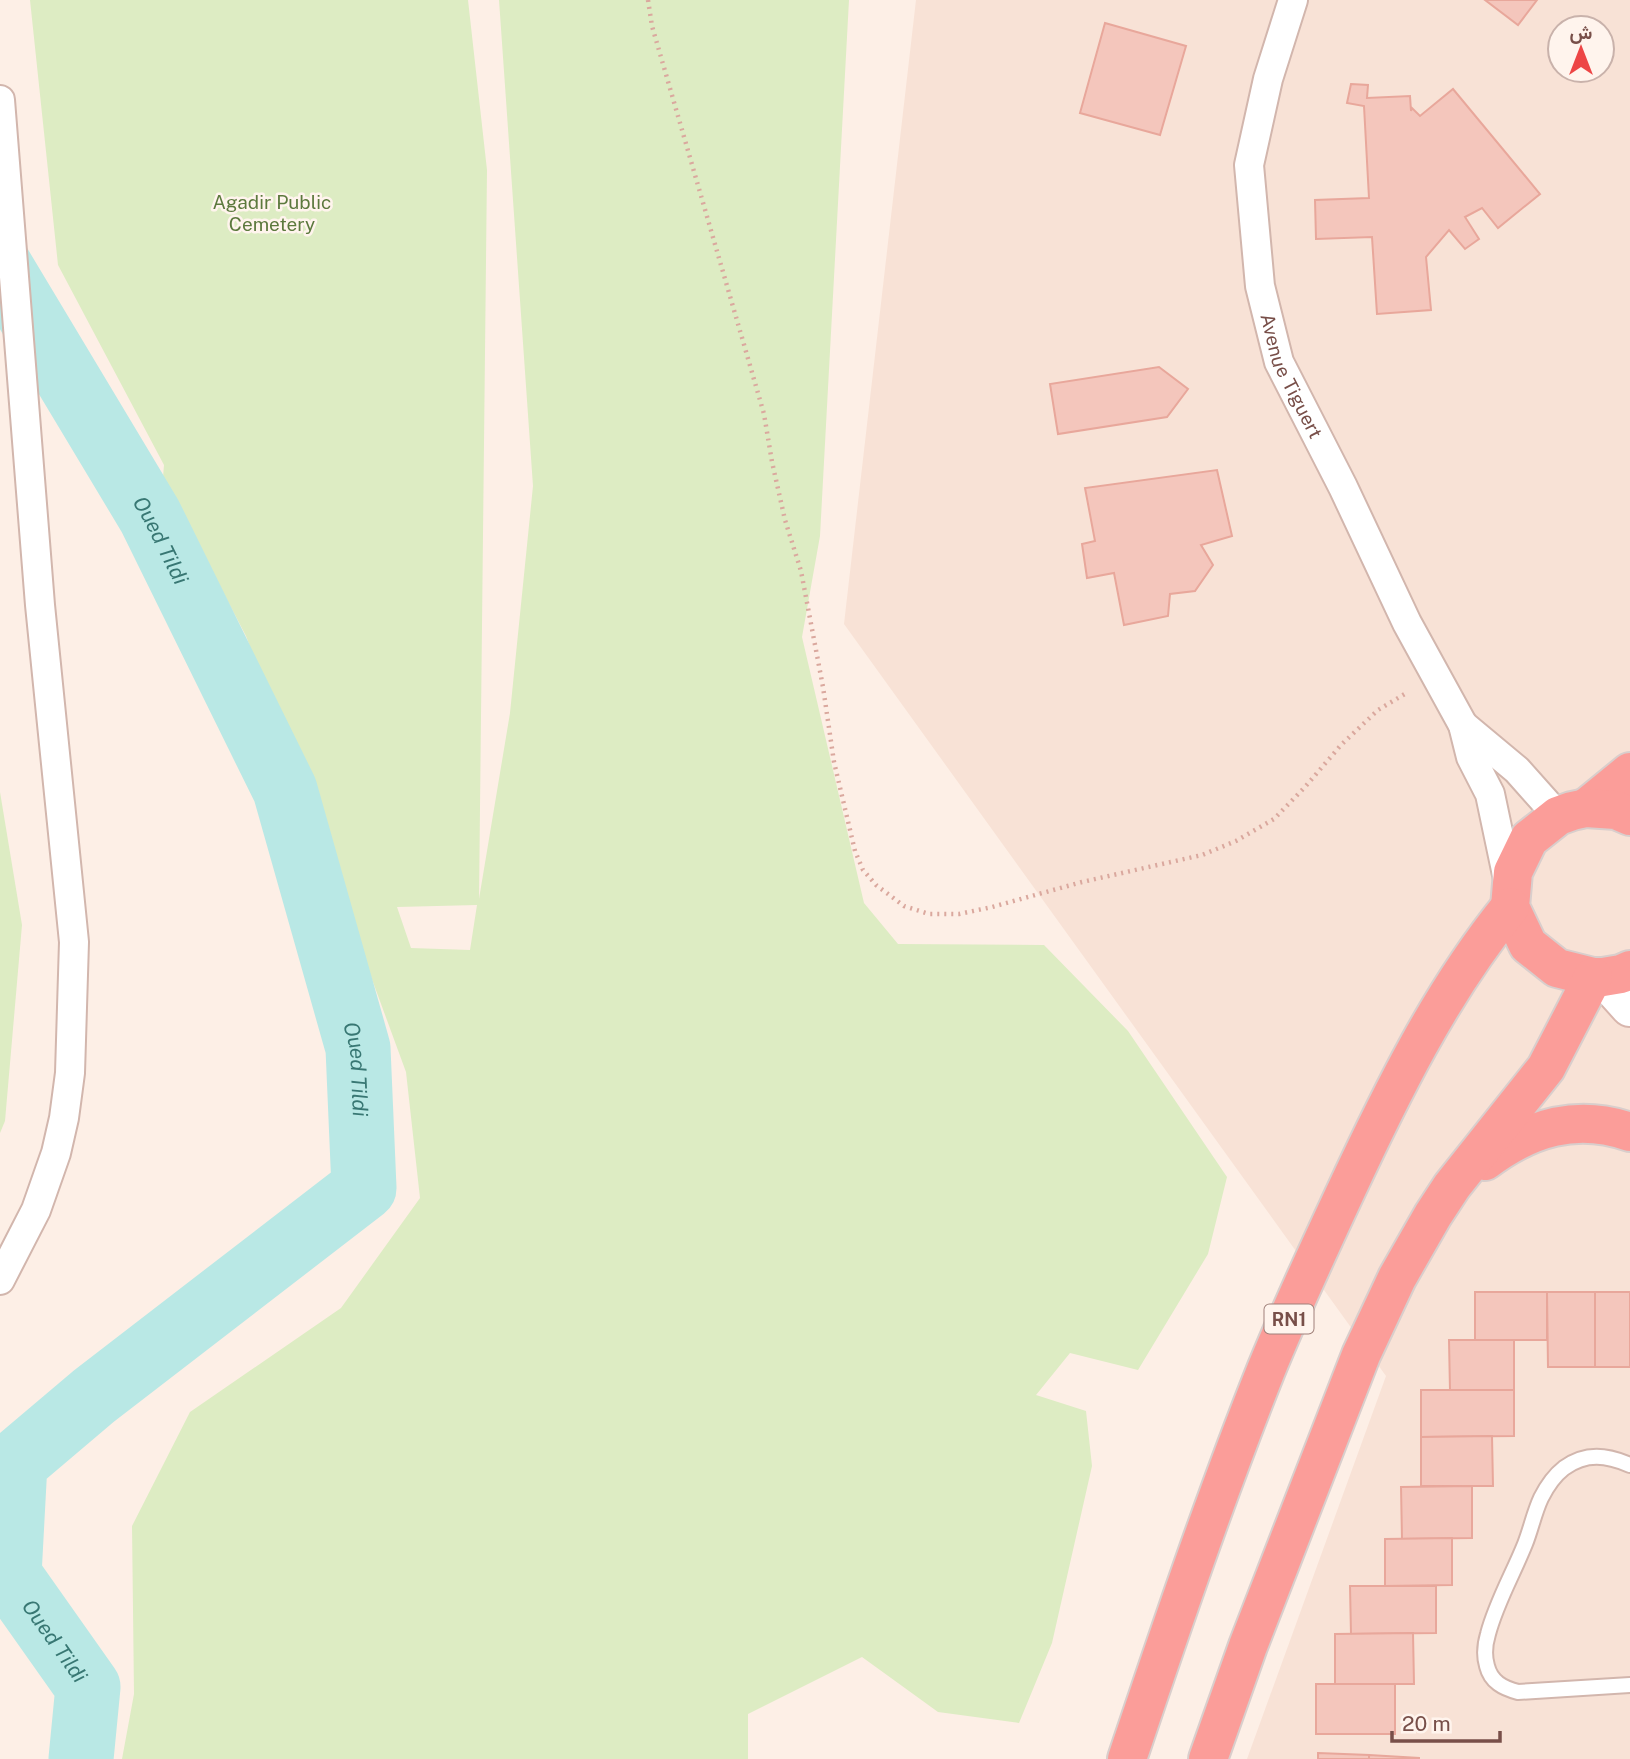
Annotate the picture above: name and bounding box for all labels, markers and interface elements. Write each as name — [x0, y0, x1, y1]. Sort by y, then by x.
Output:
north arrow — [1546, 14, 1616, 84]
text: ش — [1570, 21, 1593, 44]
park label: Agadir Public Cemetery — [213, 191, 331, 235]
street label: Avenue Tiguert — [1256, 311, 1327, 442]
water label: Oued Tildi — [128, 491, 194, 588]
water label: Oued Tildi — [339, 1019, 373, 1117]
road number: RN1 — [1264, 1304, 1314, 1334]
water label: Oued Tildi — [17, 1594, 93, 1687]
scale bar — [1392, 1700, 1500, 1744]
text: 20 m — [1402, 1711, 1451, 1736]

